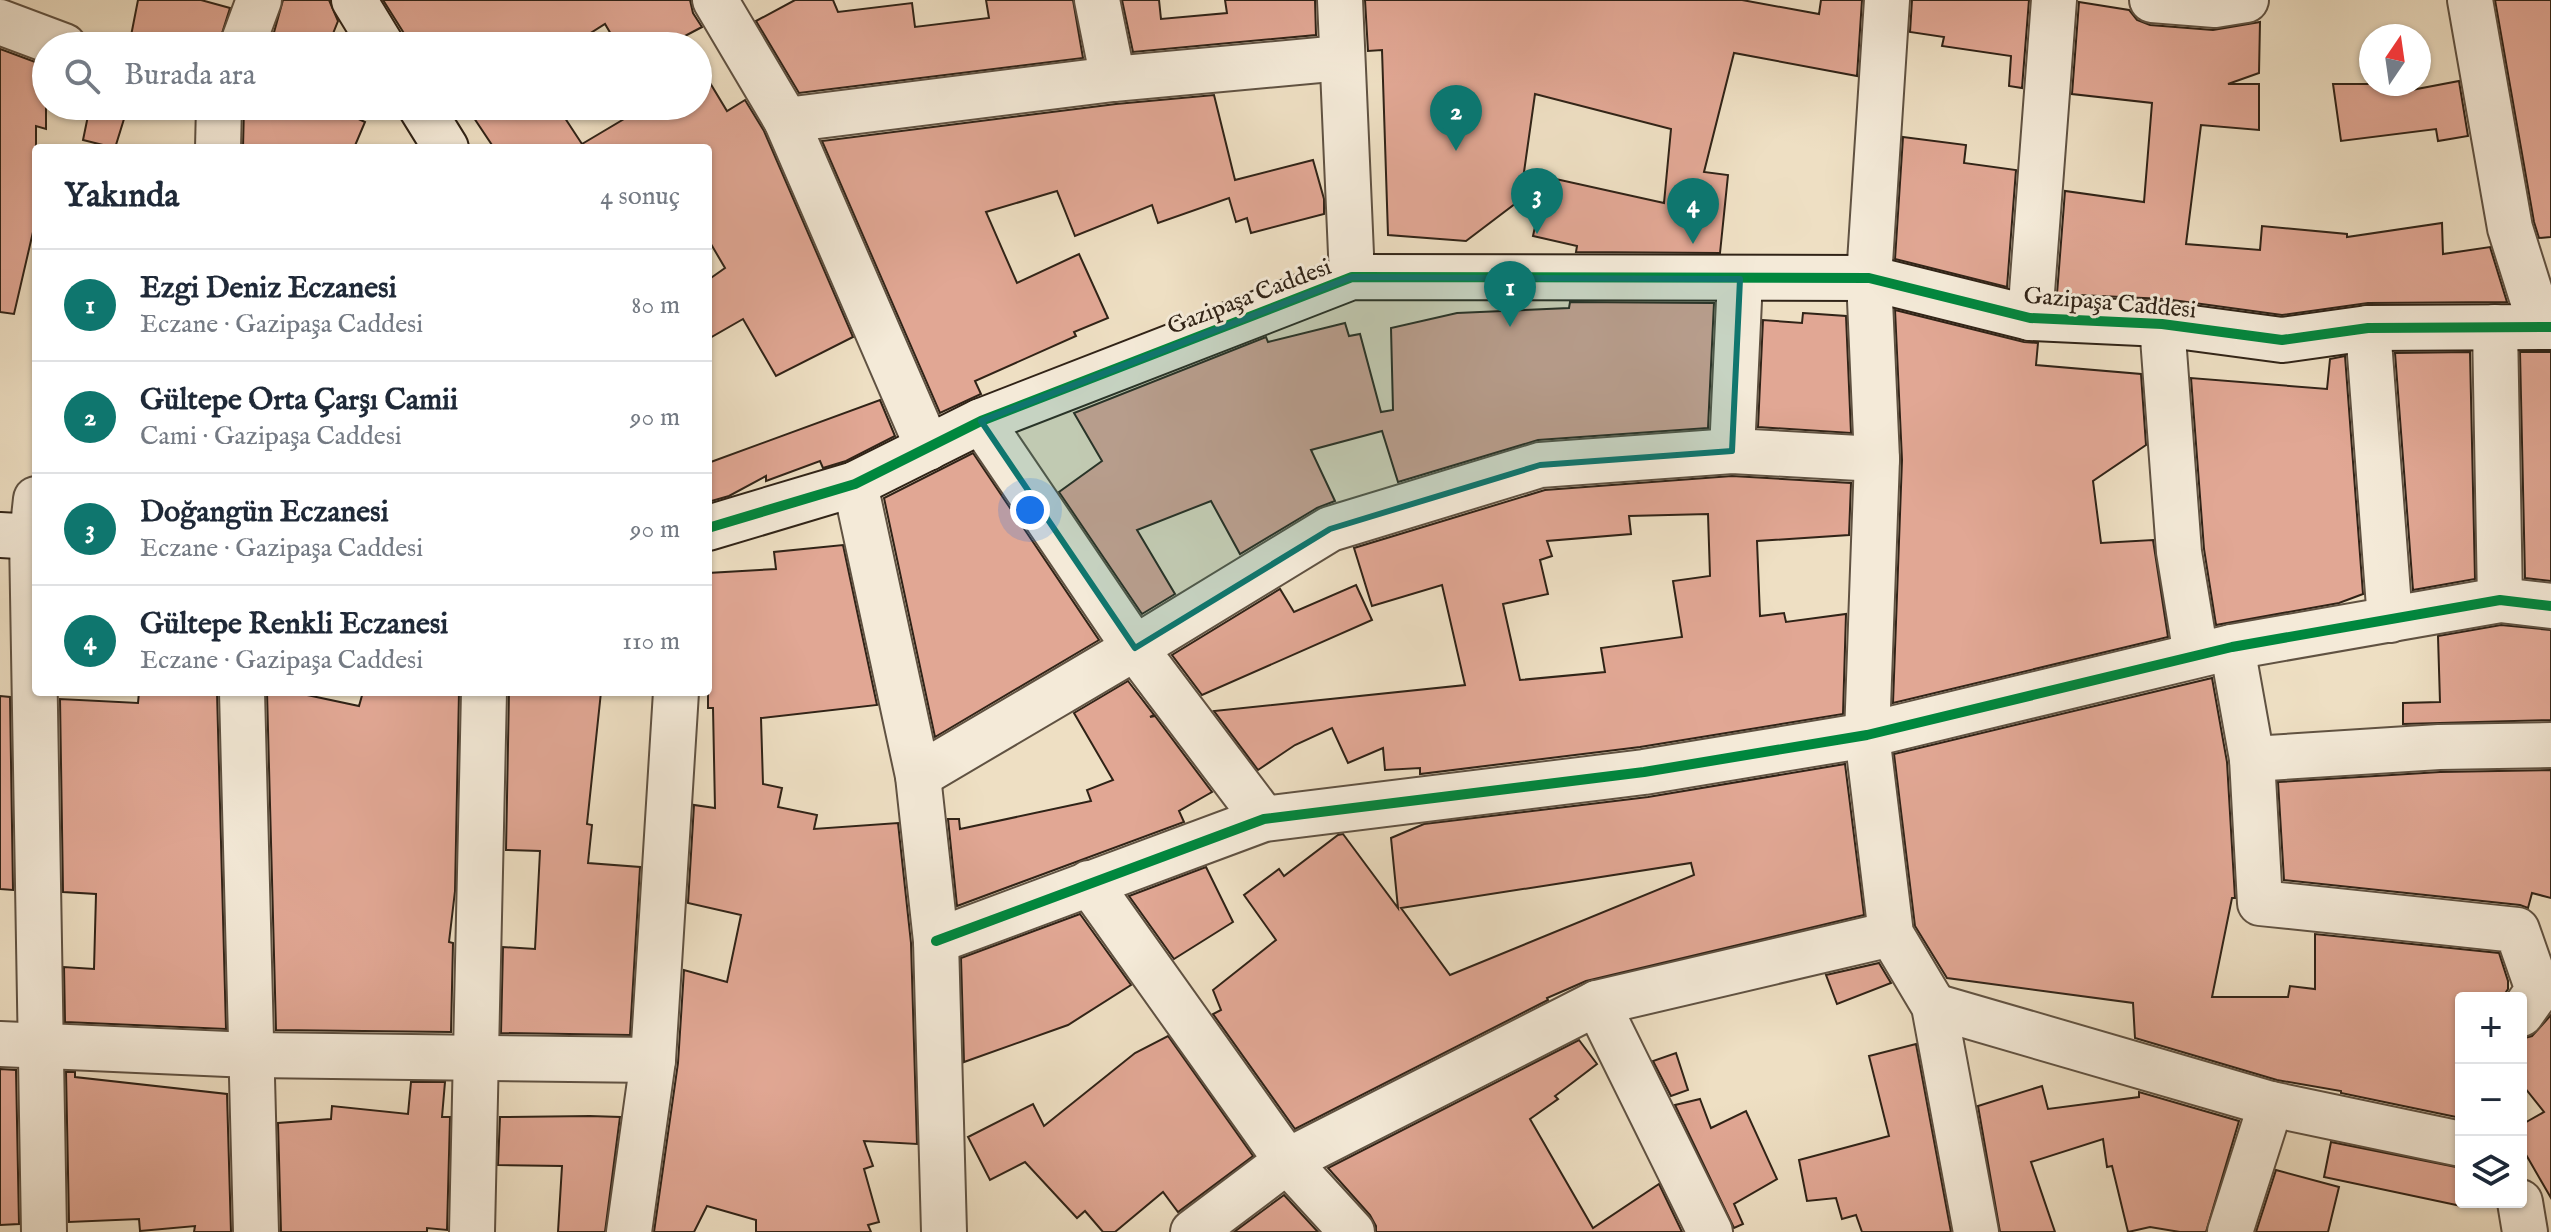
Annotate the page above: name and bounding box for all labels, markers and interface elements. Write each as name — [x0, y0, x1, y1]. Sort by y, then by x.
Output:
north arrow — [2359, 24, 2431, 96]
search box — [32, 32, 712, 120]
icon: search — [60, 54, 104, 98]
text: Burada ara — [124, 57, 256, 95]
pin: 2 — [1430, 85, 1482, 151]
pin: 3 — [1511, 168, 1563, 234]
text: Yakında — [64, 175, 179, 218]
pin: 4 — [1667, 178, 1719, 244]
text: 4 sonuç — [600, 180, 680, 213]
street label: Gazipaşa Caddesi — [1163, 252, 1336, 343]
pin: 1 — [1484, 261, 1536, 327]
text: Ezgi Deniz Eczanesi — [140, 270, 397, 308]
street label: Gazipaşa Caddesi — [2022, 280, 2198, 326]
text: 1 — [85, 289, 95, 322]
text: 80 m — [631, 289, 680, 322]
text: Eczane · Gazipaşa Caddesi — [140, 308, 423, 341]
text: Gültepe Orta Çarşı Camii — [140, 382, 458, 420]
text: 2 — [84, 401, 96, 434]
text: 90 m — [630, 401, 680, 434]
text: Cami · Gazipaşa Caddesi — [140, 420, 402, 453]
your location — [1010, 490, 1050, 530]
text: Doğangün Eczanesi — [140, 494, 389, 532]
text: 3 — [85, 513, 95, 546]
text: 90 m — [630, 513, 680, 546]
text: Eczane · Gazipaşa Caddesi — [140, 532, 423, 565]
text: Gültepe Renkli Eczanesi — [140, 606, 448, 644]
text: 4 — [84, 625, 96, 658]
text: 110 m — [622, 625, 680, 658]
text: Eczane · Gazipaşa Caddesi — [140, 644, 423, 677]
map controls — [2455, 992, 2527, 1208]
button: + — [2455, 992, 2527, 1064]
button: − — [2455, 1064, 2527, 1136]
button: layers — [2455, 1136, 2527, 1208]

